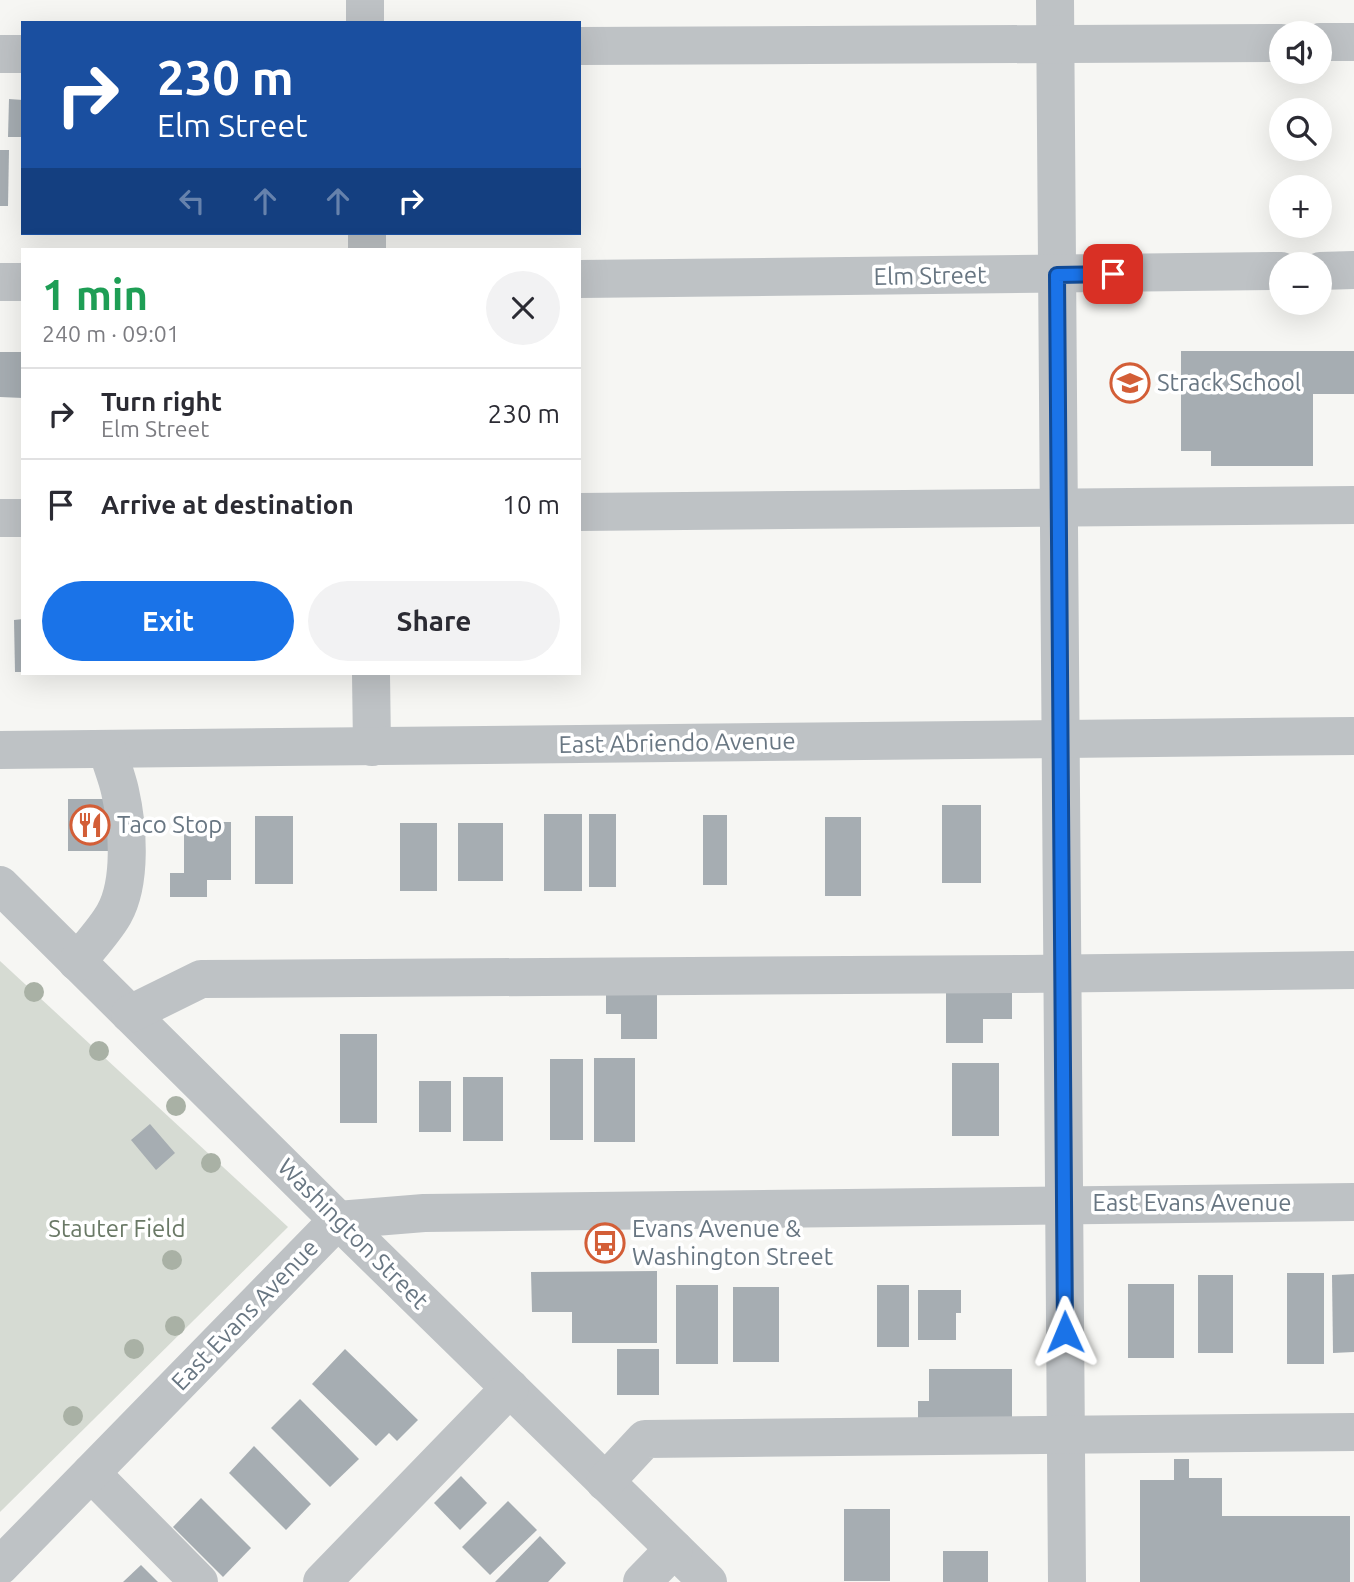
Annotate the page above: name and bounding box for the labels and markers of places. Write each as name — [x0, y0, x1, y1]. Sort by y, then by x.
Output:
pin — [1083, 244, 1143, 304]
school or university icon: Strack School — [1109, 362, 1151, 404]
place label: Strack School — [1157, 369, 1301, 396]
restaurant icon: Taco Stop — [69, 804, 111, 846]
place label: Taco Stop — [117, 811, 222, 838]
place label: Evans Avenue & Washington Street — [632, 1215, 834, 1270]
bus stop icon: Evans Avenue & Washington Street — [584, 1222, 626, 1264]

